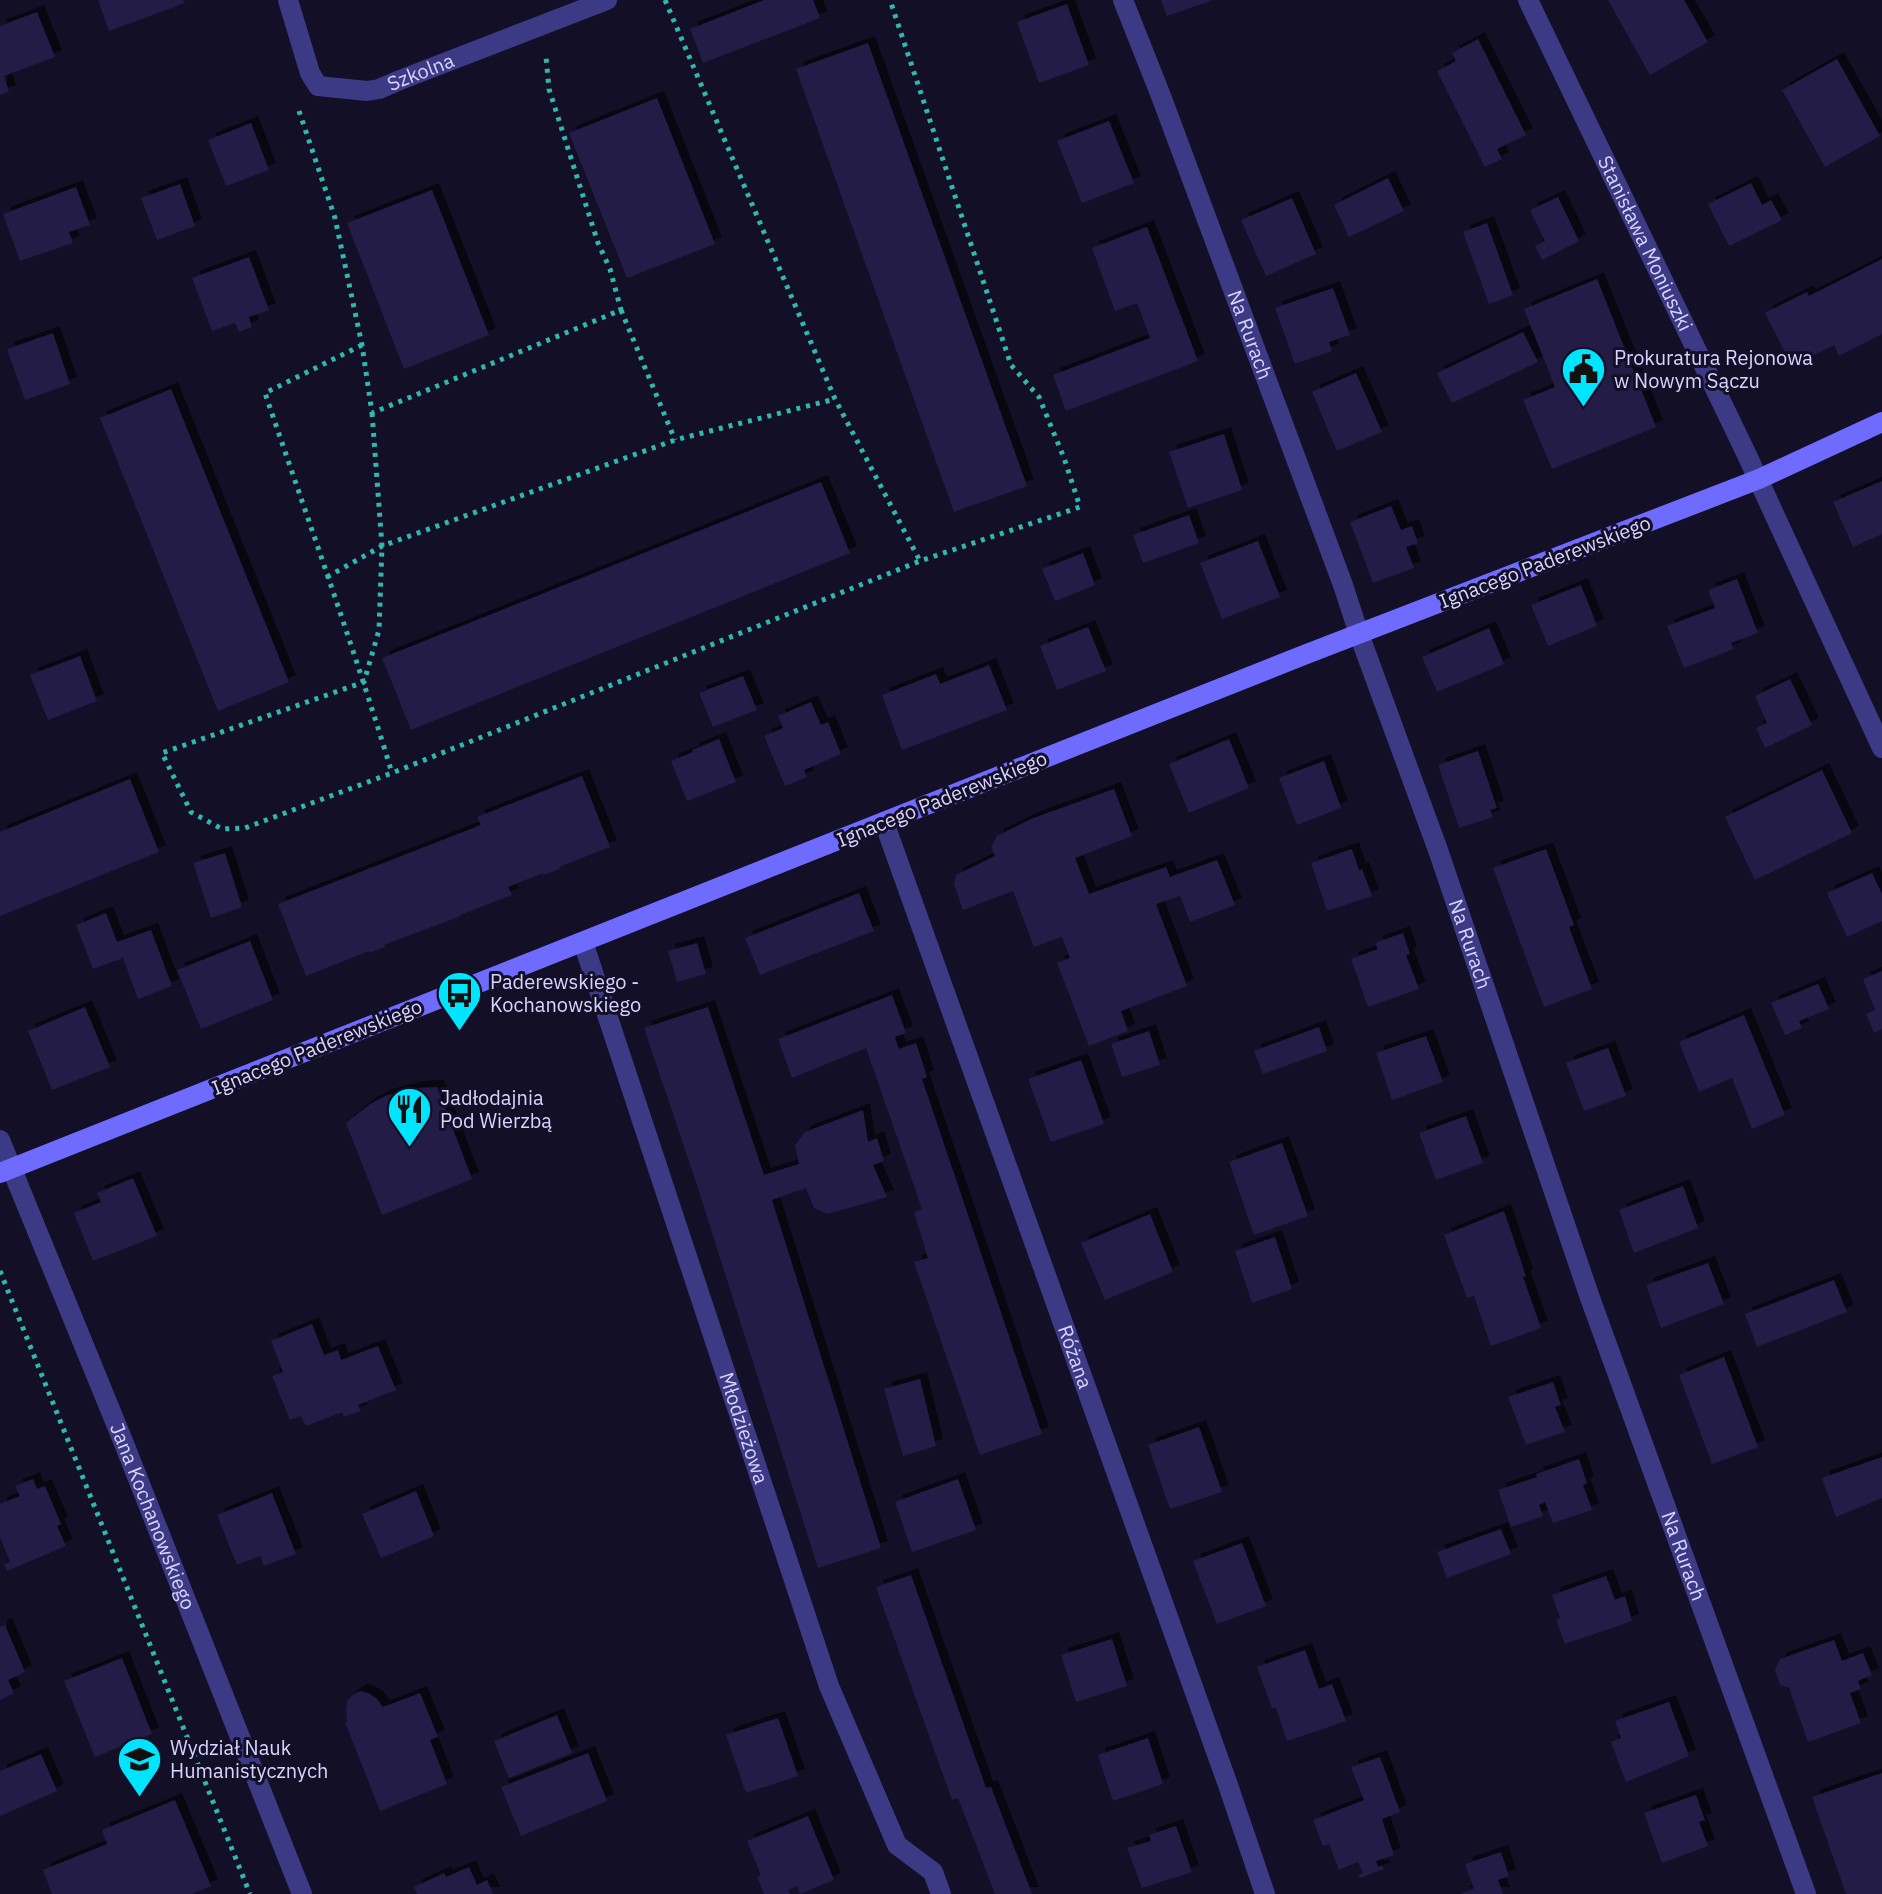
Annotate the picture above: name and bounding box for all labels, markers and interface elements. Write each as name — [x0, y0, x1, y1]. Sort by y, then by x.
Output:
street label: Szkolna — [383, 46, 458, 97]
street label: Stanisława Moniuszki — [1592, 151, 1699, 335]
street label: Na Rurach — [1221, 286, 1279, 383]
place label: Prokuratura Rejonowa w Nowym Sączu — [1614, 344, 1813, 394]
public building icon: Prokuratura Rejonowa w Nowym Sączu — [1559, 345, 1607, 408]
street label: Ignacego Paderewskiego — [1435, 509, 1654, 614]
street label: Ignacego Paderewskiego — [833, 744, 1051, 853]
street label: Na Rurach — [1443, 896, 1498, 992]
place label: Paderewskiego - Kochanowskiego — [490, 968, 641, 1018]
bus stop icon: Paderewskiego - Kochanowskiego — [435, 969, 483, 1032]
street label: Ignacego Paderewskiego — [208, 992, 426, 1101]
place label: Jadłodajnia Pod Wierzbą — [440, 1084, 552, 1134]
restaurant icon: Jadłodajnia Pod Wierzbą — [385, 1086, 433, 1149]
street label: Różana — [1052, 1321, 1099, 1392]
street label: Młodzieżowa — [713, 1369, 775, 1488]
street label: Jana Kochanowskiego — [104, 1418, 202, 1613]
street label: Na Rurach — [1655, 1507, 1713, 1604]
place label: Wydział Nauk Humanistycznych — [170, 1734, 328, 1784]
school or university icon: Wydział Nauk Humanistycznych — [115, 1736, 163, 1799]

